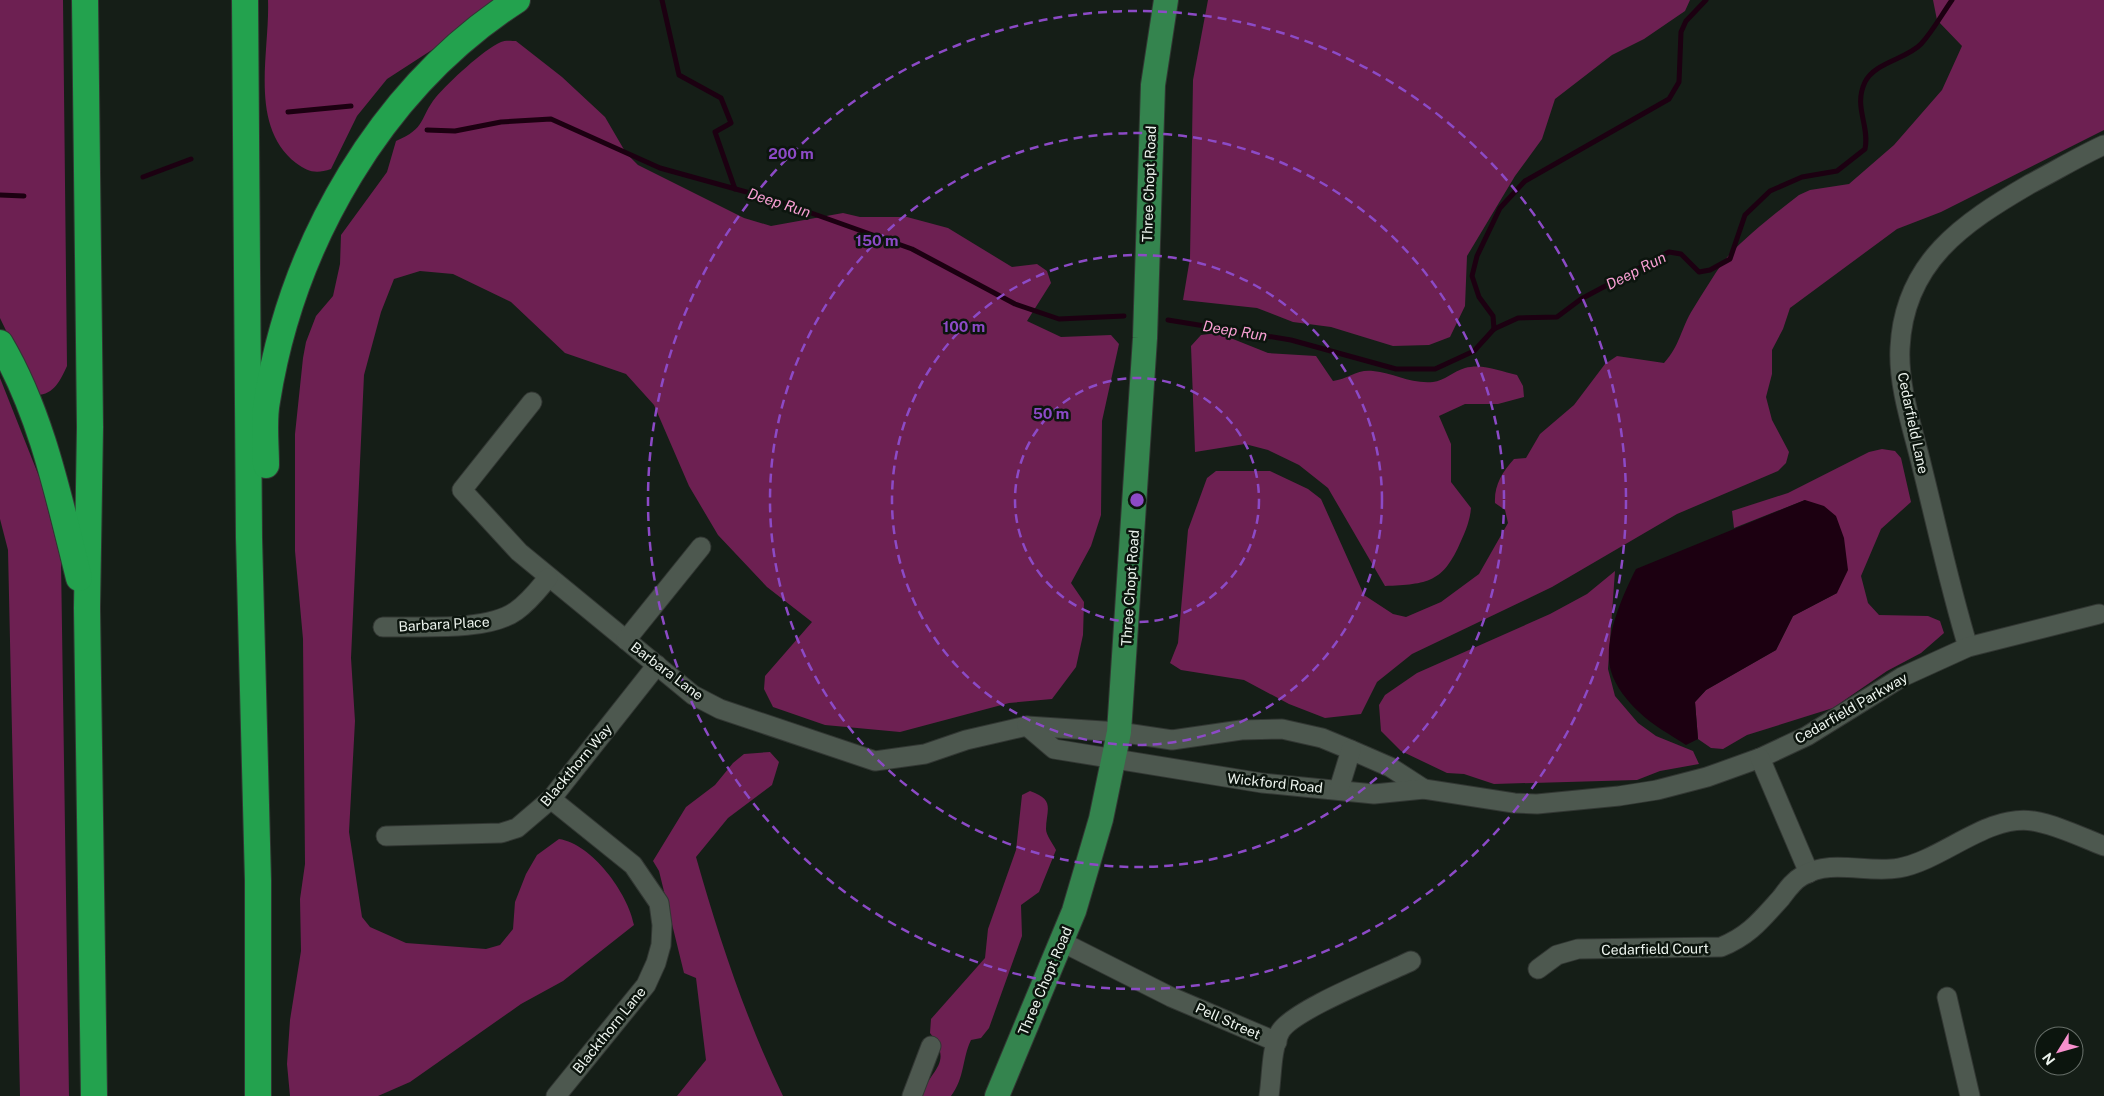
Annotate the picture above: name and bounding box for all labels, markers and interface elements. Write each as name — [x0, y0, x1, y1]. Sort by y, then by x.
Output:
street label: Three Chopt Road — [1139, 125, 1159, 243]
text: 200 m — [768, 145, 814, 162]
water label: Deep Run — [746, 184, 813, 221]
text: 150 m — [855, 232, 899, 249]
water label: Deep Run — [1603, 248, 1669, 293]
water label: Deep Run — [1202, 317, 1269, 344]
text: 100 m — [943, 318, 985, 335]
street label: Cedarfield Lane — [1894, 371, 1932, 475]
text: 50 m — [1033, 405, 1069, 422]
centre of rings — [1128, 491, 1146, 509]
street label: Three Chopt Road — [1118, 529, 1142, 647]
street label: Barbara Place — [398, 614, 490, 634]
street label: Barbara Lane — [628, 639, 706, 703]
street label: Cedarfield Parkway — [1792, 669, 1911, 747]
street label: Blackthorn Way — [537, 720, 615, 809]
street label: Wickford Road — [1226, 770, 1324, 796]
street label: Three Chopt Road — [1015, 924, 1075, 1038]
street label: Cedarfield Court — [1601, 940, 1709, 958]
street label: Blackthorn Lane — [569, 984, 649, 1076]
street label: Pell Street — [1193, 1000, 1263, 1042]
north arrow — [2034, 1026, 2084, 1076]
text: N — [2039, 1050, 2058, 1068]

